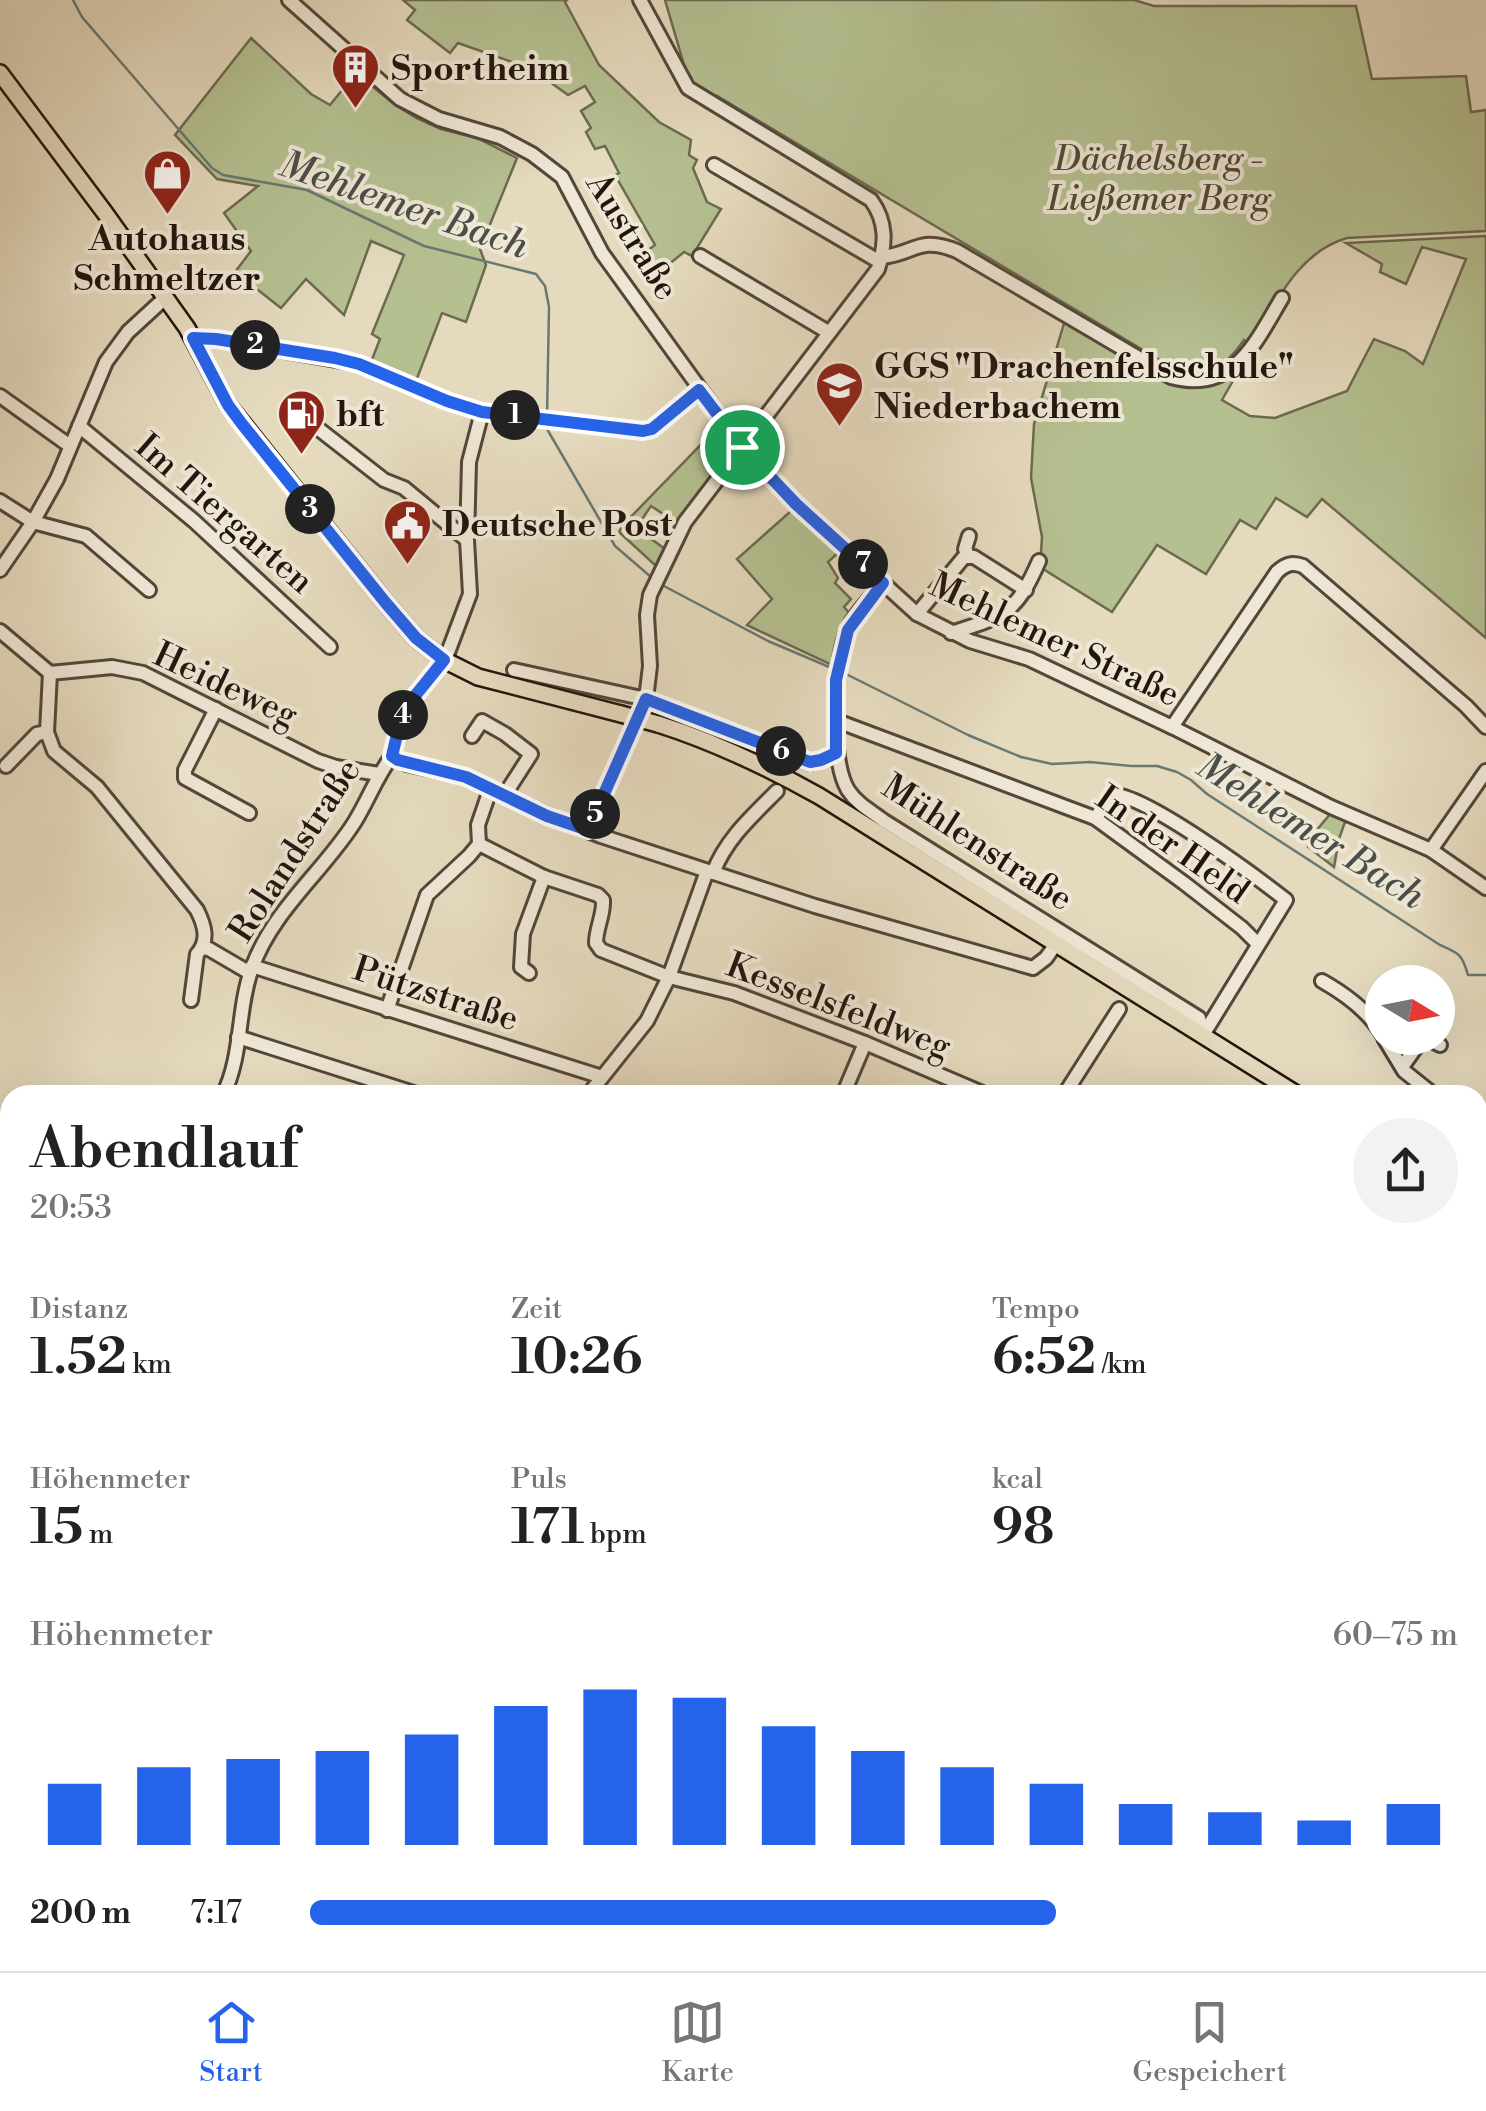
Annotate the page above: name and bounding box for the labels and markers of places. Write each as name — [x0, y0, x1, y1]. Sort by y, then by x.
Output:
building icon: Sportheim — [330, 42, 382, 110]
place label: Sportheim — [391, 48, 569, 91]
shop icon: Autohaus Schmeltzer — [141, 148, 193, 216]
place label: Autohaus Schmeltzer — [73, 218, 261, 301]
pin: 2 — [230, 320, 280, 370]
place label: GGS "Drachenfelsschule" Niederbachem — [874, 346, 1294, 429]
school or university icon: GGS "Drachenfelsschule" Niederbachem — [813, 360, 865, 428]
fuel station icon: bft — [275, 388, 327, 456]
pin: 1 — [490, 390, 540, 440]
place label: bft — [336, 394, 385, 437]
pin — [700, 405, 785, 490]
pin: 3 — [285, 484, 335, 534]
public building icon: Deutsche Post — [381, 498, 433, 566]
place label: Deutsche Post — [442, 504, 673, 547]
pin: 7 — [838, 539, 888, 589]
pin: 4 — [378, 690, 428, 740]
pin: 6 — [756, 726, 806, 776]
pin: 5 — [570, 789, 620, 839]

